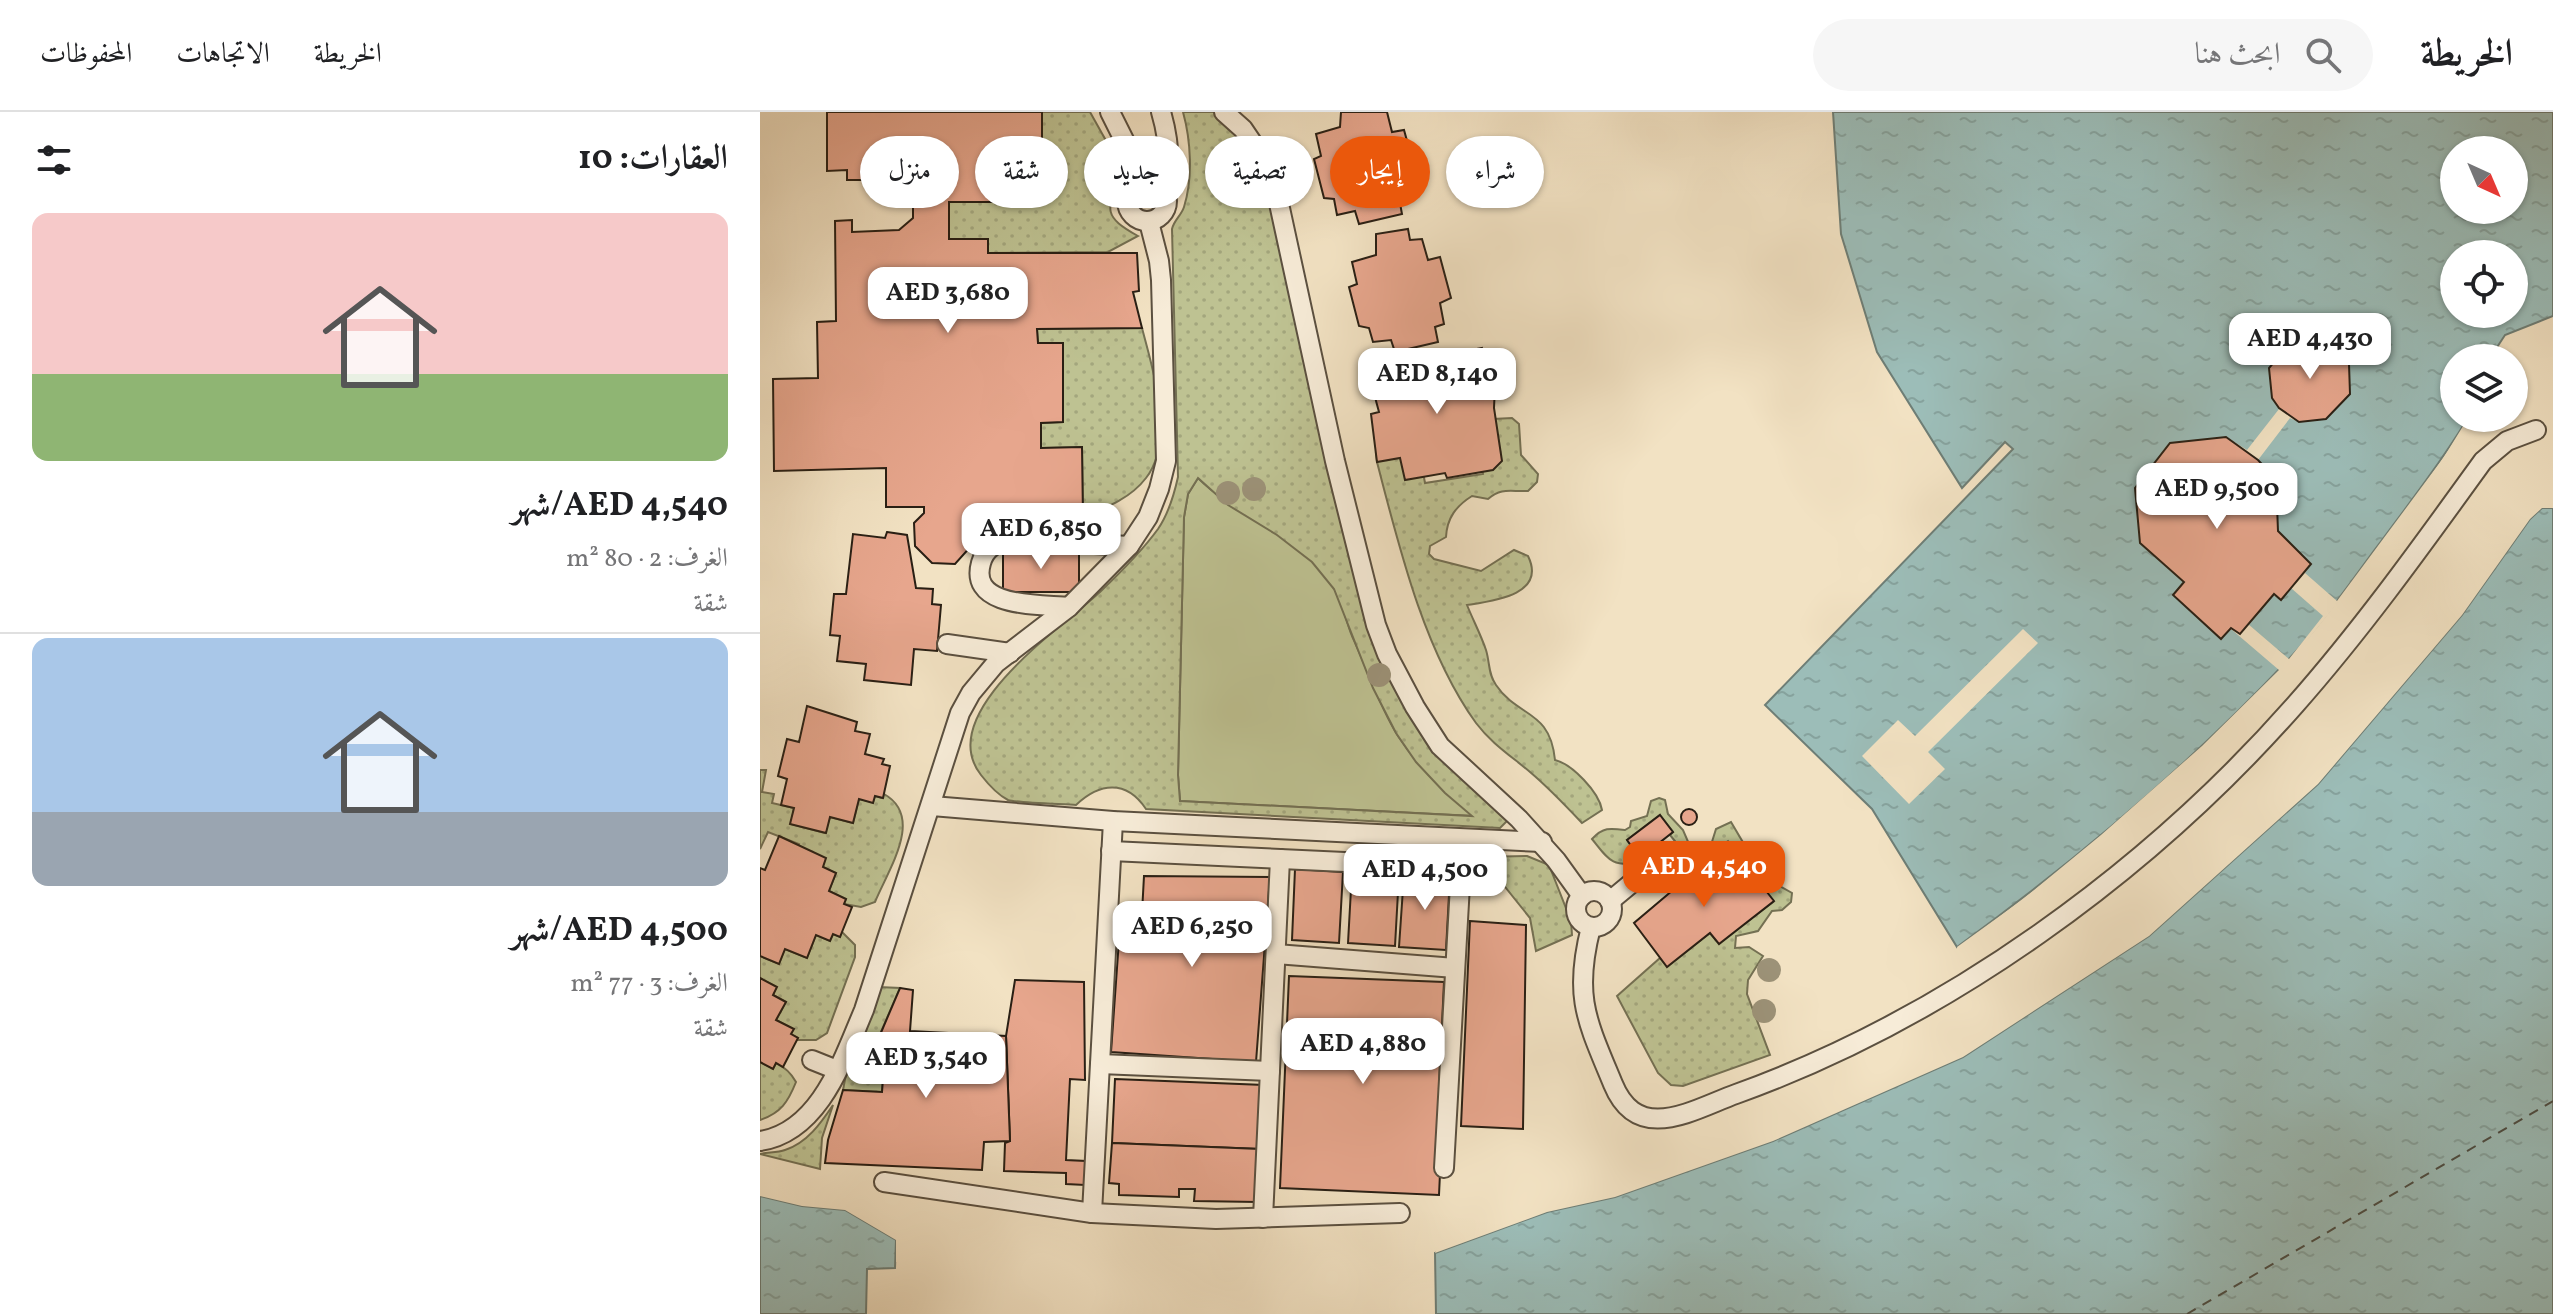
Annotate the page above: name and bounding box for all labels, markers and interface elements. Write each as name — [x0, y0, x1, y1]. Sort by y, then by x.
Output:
search box — [1813, 19, 2373, 91]
text: الخريطة — [2421, 29, 2513, 82]
icon: search — [2301, 33, 2345, 77]
text: ابحث هنا — [2195, 34, 2281, 76]
text: المحفوظات — [40, 35, 132, 74]
text: الاتجاهات — [176, 35, 270, 74]
text: الخريطة — [314, 35, 382, 74]
text: العقارات: 10 — [578, 136, 728, 183]
chip: منزل — [860, 136, 959, 208]
chip: شقة — [975, 136, 1068, 208]
chip: جديد — [1084, 136, 1189, 208]
chip: تصفية — [1205, 136, 1314, 208]
chip: إيجار — [1330, 136, 1430, 208]
chip: شراء — [1446, 136, 1544, 208]
north arrow — [2440, 136, 2528, 224]
map controls — [2440, 136, 2528, 432]
icon: filters — [32, 138, 76, 182]
button: locate — [2440, 240, 2528, 328]
icon: home — [308, 265, 452, 409]
pin: AED 3,680 — [856, 267, 1040, 335]
text: AED 3,680 — [886, 275, 1010, 311]
pin: AED 4,430 — [2218, 313, 2402, 381]
text: AED 4,430 — [2247, 321, 2373, 357]
button: layers — [2440, 344, 2528, 432]
pin: AED 8,140 — [1345, 348, 1529, 416]
text: AED 8,140 — [1376, 356, 1498, 392]
pin: AED 9,500 — [2125, 463, 2309, 531]
text: AED 9,500 — [2154, 471, 2280, 507]
text: AED 4,540/شهر — [511, 483, 728, 530]
pin: AED 6,850 — [949, 503, 1133, 571]
text: AED 6,850 — [980, 511, 1102, 547]
text: الغرف: 2 · 80 m² — [566, 541, 728, 577]
text: شقة — [694, 586, 728, 622]
icon: home — [308, 690, 452, 834]
pin: AED 4,540 — [1612, 841, 1796, 909]
pin: AED 4,500 — [1333, 844, 1517, 912]
text: AED 4,540 — [1641, 849, 1767, 885]
text: AED 4,500 — [1362, 852, 1488, 888]
pin: AED 6,250 — [1100, 901, 1284, 969]
text: AED 4,500/شهر — [510, 908, 728, 955]
text: AED 6,250 — [1131, 909, 1253, 945]
text: الغرف: 3 · 77 m² — [571, 966, 728, 1002]
text: شقة — [694, 1011, 728, 1047]
pin: AED 4,880 — [1271, 1018, 1455, 1086]
text: AED 4,880 — [1300, 1026, 1426, 1062]
pin: AED 3,540 — [834, 1032, 1018, 1100]
text: AED 3,540 — [864, 1040, 988, 1076]

